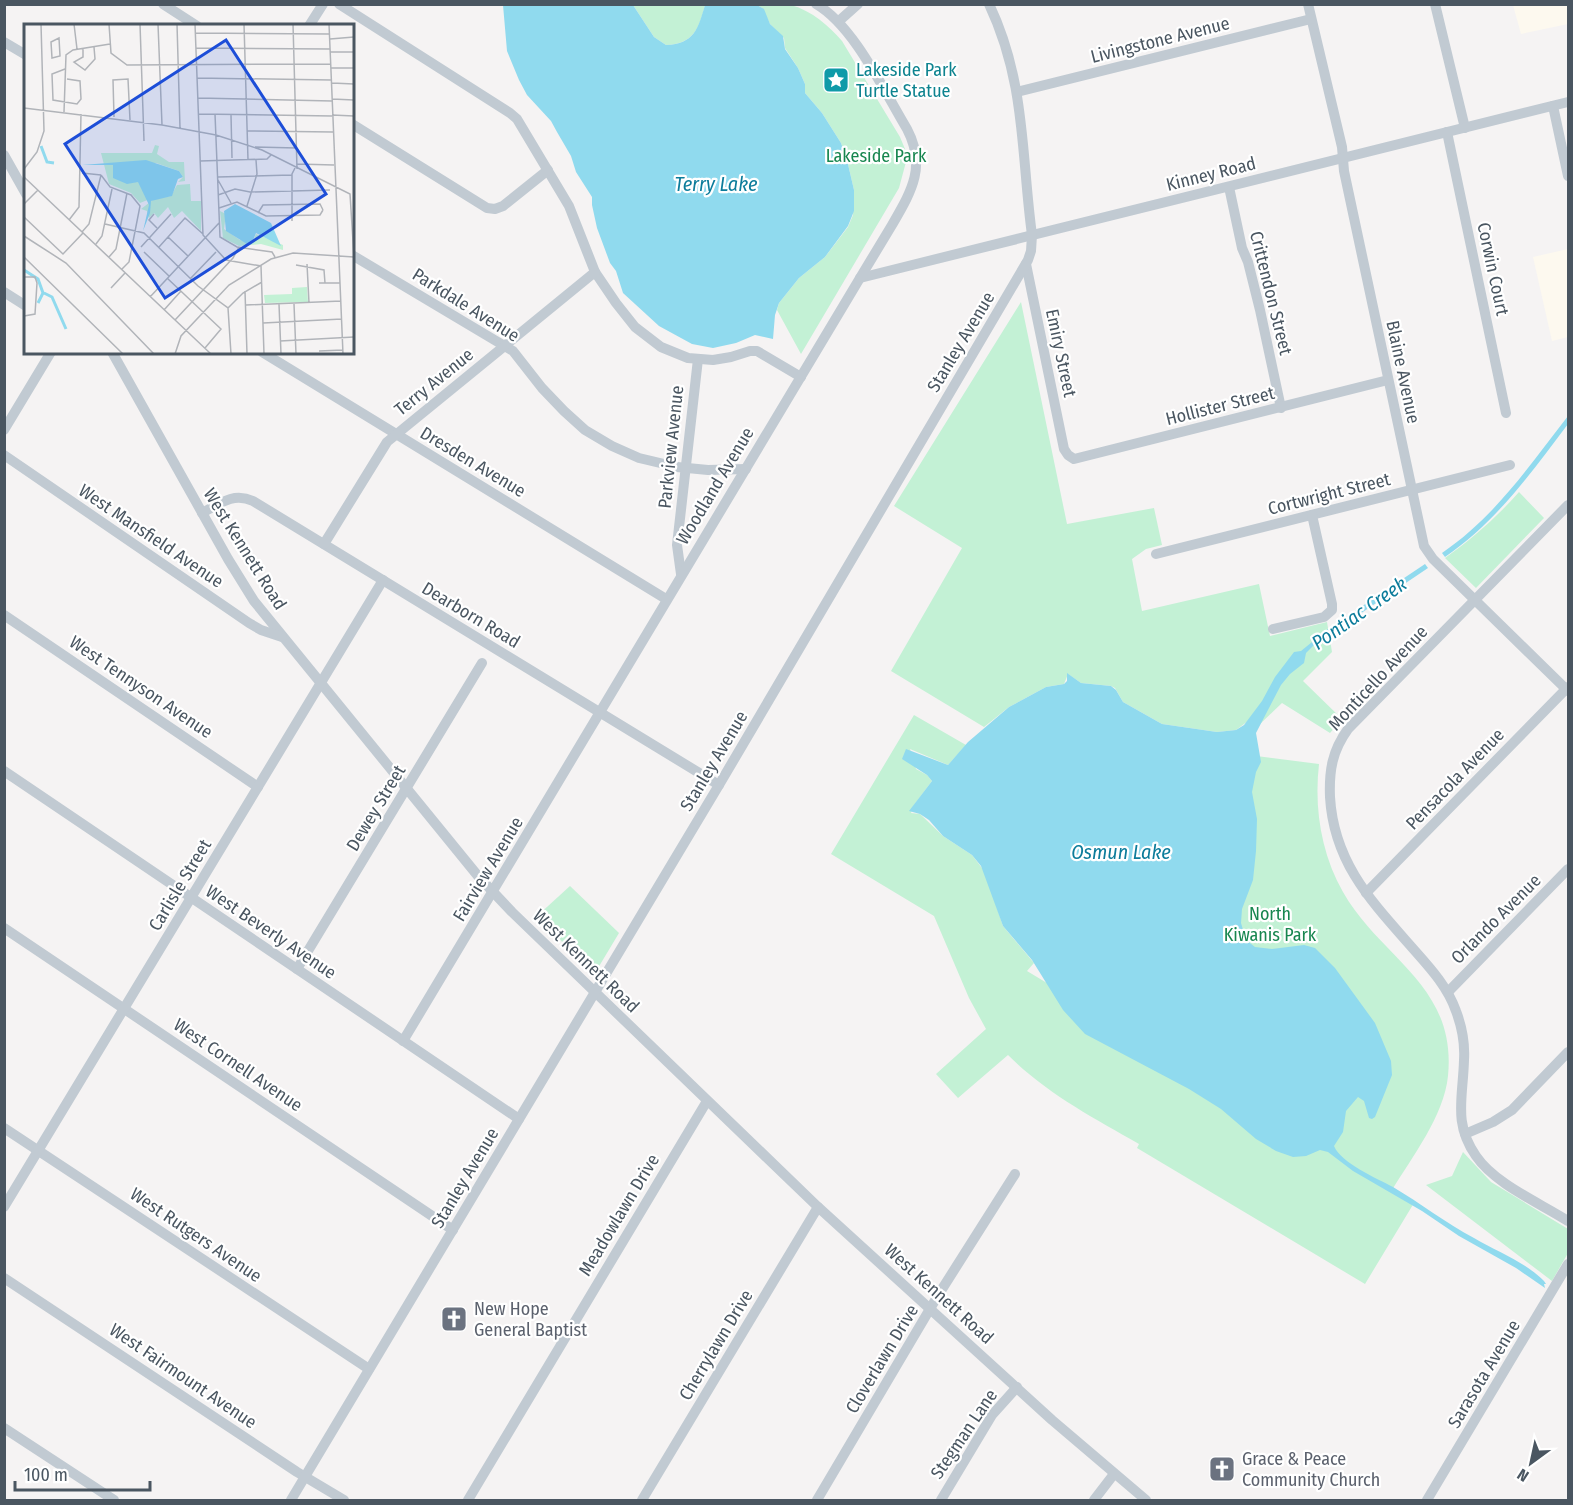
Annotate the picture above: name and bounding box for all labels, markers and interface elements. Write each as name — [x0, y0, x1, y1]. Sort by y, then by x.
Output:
street label: Livingstone Avenue — [1088, 12, 1232, 68]
inset map — [24, 24, 354, 354]
place label: Lakeside Park Turtle Statue — [856, 59, 957, 102]
place icon: Lakeside Park Turtle Statue — [821, 65, 851, 95]
park label: Lakeside Park — [826, 145, 927, 167]
street label: Kinney Road — [1164, 152, 1258, 196]
water label: Terry Lake — [674, 172, 758, 196]
street label: Corwin Court — [1472, 221, 1514, 318]
street label: Crittendon Street — [1245, 229, 1297, 357]
street label: Parkdale Avenue — [408, 263, 524, 347]
street label: Stanley Avenue — [923, 288, 1000, 396]
street label: Emiry Street — [1041, 307, 1081, 399]
street label: Blaine Avenue — [1381, 319, 1425, 426]
street label: Terry Avenue — [390, 343, 478, 420]
street label: Hollister Street — [1163, 382, 1277, 430]
street label: Parkview Avenue — [654, 384, 688, 510]
street label: Dresden Avenue — [416, 422, 530, 502]
street label: Woodland Avenue — [671, 423, 759, 549]
street label: Cortwright Street — [1266, 468, 1393, 520]
street label: West Mansfield Avenue — [74, 479, 228, 593]
street label: West Kennett Road — [199, 484, 291, 614]
water label: Pontiac Creek — [1307, 571, 1411, 655]
street label: Dearborn Road — [418, 577, 524, 653]
street label: Monticello Avenue — [1324, 621, 1432, 735]
street label: West Tennyson Avenue — [65, 631, 217, 743]
street label: Stanley Avenue — [676, 707, 753, 815]
street label: Pensacola Avenue — [1401, 724, 1509, 834]
street label: Dewey Street — [342, 761, 410, 855]
street label: Fairview Avenue — [448, 813, 528, 925]
street label: Carlisle Street — [144, 835, 216, 935]
water label: Osmun Lake — [1071, 840, 1171, 864]
street label: Orlando Avenue — [1447, 869, 1546, 968]
street label: West Beverly Avenue — [202, 880, 341, 984]
park label: North Kiwanis Park — [1224, 903, 1317, 946]
street label: West Kennett Road — [528, 905, 644, 1017]
street label: West Cornell Avenue — [169, 1014, 307, 1116]
street label: Stanley Avenue — [427, 1124, 504, 1232]
street label: Meadowlawn Drive — [574, 1150, 664, 1280]
street label: West Rutgers Avenue — [126, 1183, 266, 1287]
street label: West Kennett Road — [880, 1239, 998, 1349]
street label: Cherrylawn Drive — [674, 1286, 758, 1404]
place label: New Hope General Baptist — [474, 1298, 587, 1341]
street label: Cloverlawn Drive — [841, 1300, 923, 1417]
church icon: New Hope General Baptist — [439, 1304, 469, 1334]
street label: Sarasota Avenue — [1443, 1316, 1525, 1432]
street label: West Fairmount Avenue — [105, 1319, 261, 1434]
street label: Stegman Lane — [926, 1385, 1002, 1483]
north arrow — [1501, 1433, 1561, 1493]
place label: Grace & Peace Community Church — [1242, 1448, 1380, 1491]
scale bar — [15, 1454, 150, 1492]
church icon: Grace & Peace Community Church — [1207, 1454, 1237, 1484]
text: 100 m — [24, 1464, 68, 1486]
text: N — [1514, 1465, 1532, 1486]

